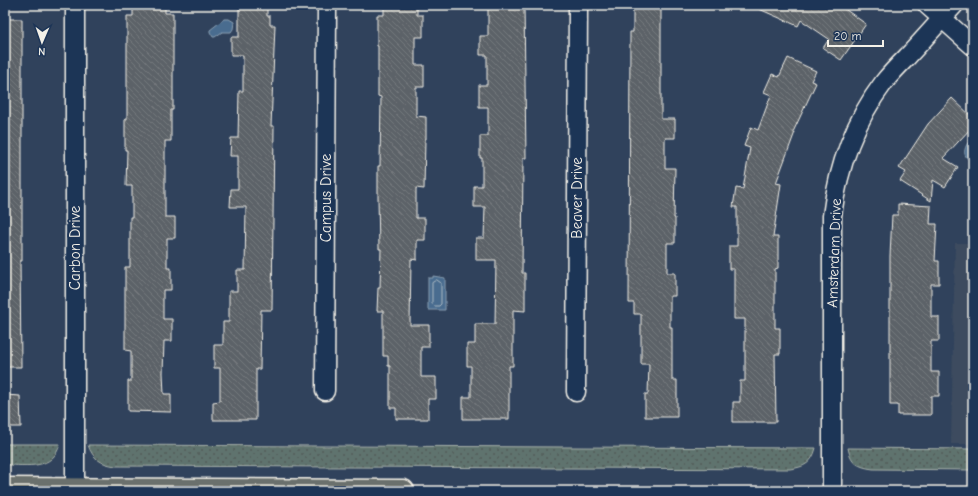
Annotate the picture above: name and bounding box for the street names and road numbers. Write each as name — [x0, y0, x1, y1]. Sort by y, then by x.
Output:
street label: Campus Drive — [317, 153, 335, 242]
street label: Beaver Drive — [568, 157, 586, 239]
street label: Amsterdam Drive — [823, 197, 845, 308]
street label: Carbon Drive — [66, 205, 84, 290]

